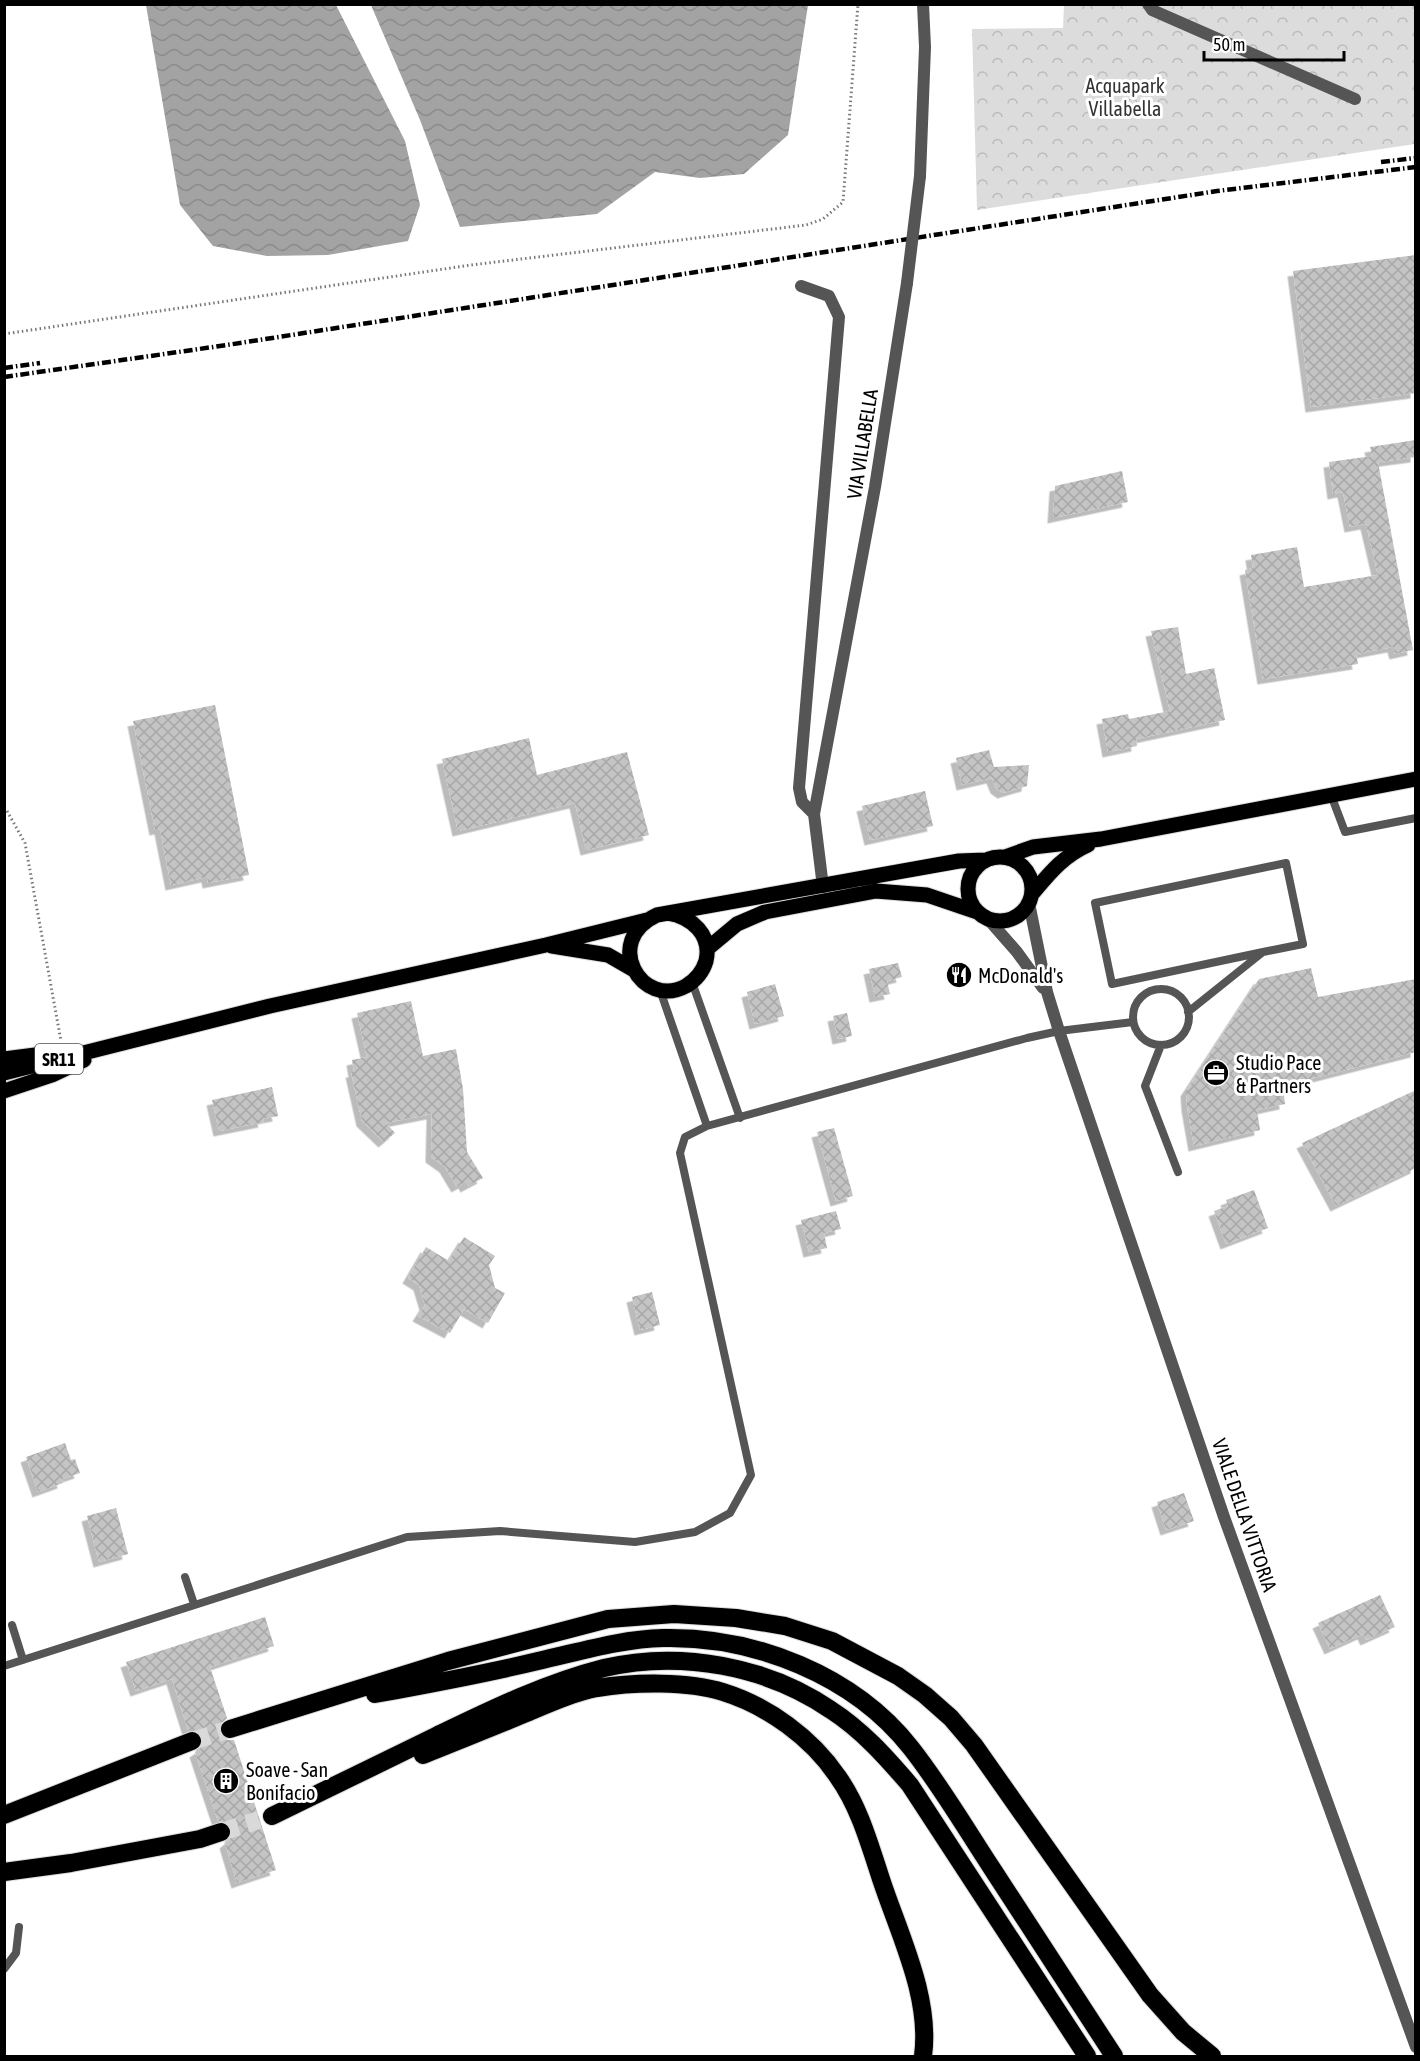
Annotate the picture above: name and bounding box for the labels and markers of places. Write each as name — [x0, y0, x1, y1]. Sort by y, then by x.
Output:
restaurant icon: McDonald's — [944, 960, 974, 990]
place label: McDonald's — [978, 964, 1063, 987]
place label: Studio Pace & Partners — [1236, 1051, 1321, 1097]
office icon: Studio Pace & Partners — [1201, 1058, 1231, 1088]
place label: Soave - San Bonifacio — [246, 1758, 328, 1804]
building icon: Soave - San Bonifacio — [211, 1766, 241, 1796]

